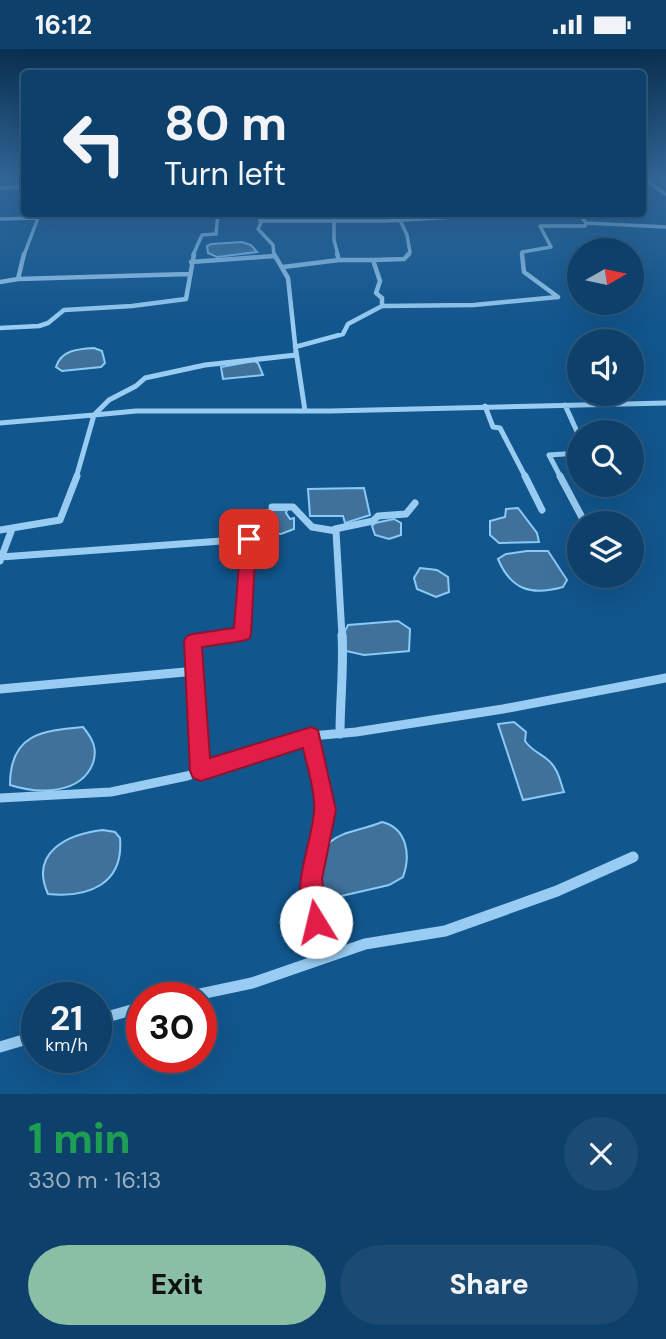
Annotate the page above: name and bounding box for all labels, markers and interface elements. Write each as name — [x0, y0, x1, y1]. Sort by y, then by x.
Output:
text: 16:12 — [35, 8, 92, 42]
text: 80 m — [164, 91, 287, 155]
icon: left — [49, 98, 140, 189]
text: Turn left — [164, 153, 286, 195]
north arrow — [567, 238, 644, 315]
map controls — [567, 238, 644, 588]
button: sound — [567, 329, 644, 406]
button: search — [567, 420, 644, 497]
pin — [219, 509, 279, 569]
button: layers — [567, 511, 644, 588]
icon: arrive — [230, 520, 268, 558]
position arrow — [279, 885, 353, 959]
speed limit sign: 30 — [126, 982, 217, 1073]
text: 21 — [50, 995, 83, 1041]
text: km/h — [45, 1033, 88, 1057]
text: 1 min — [28, 1111, 131, 1166]
button: close — [564, 1117, 638, 1191]
text: 330 m · 16:13 — [28, 1165, 161, 1195]
button: Exit — [28, 1245, 326, 1325]
button: Share — [340, 1245, 638, 1325]

